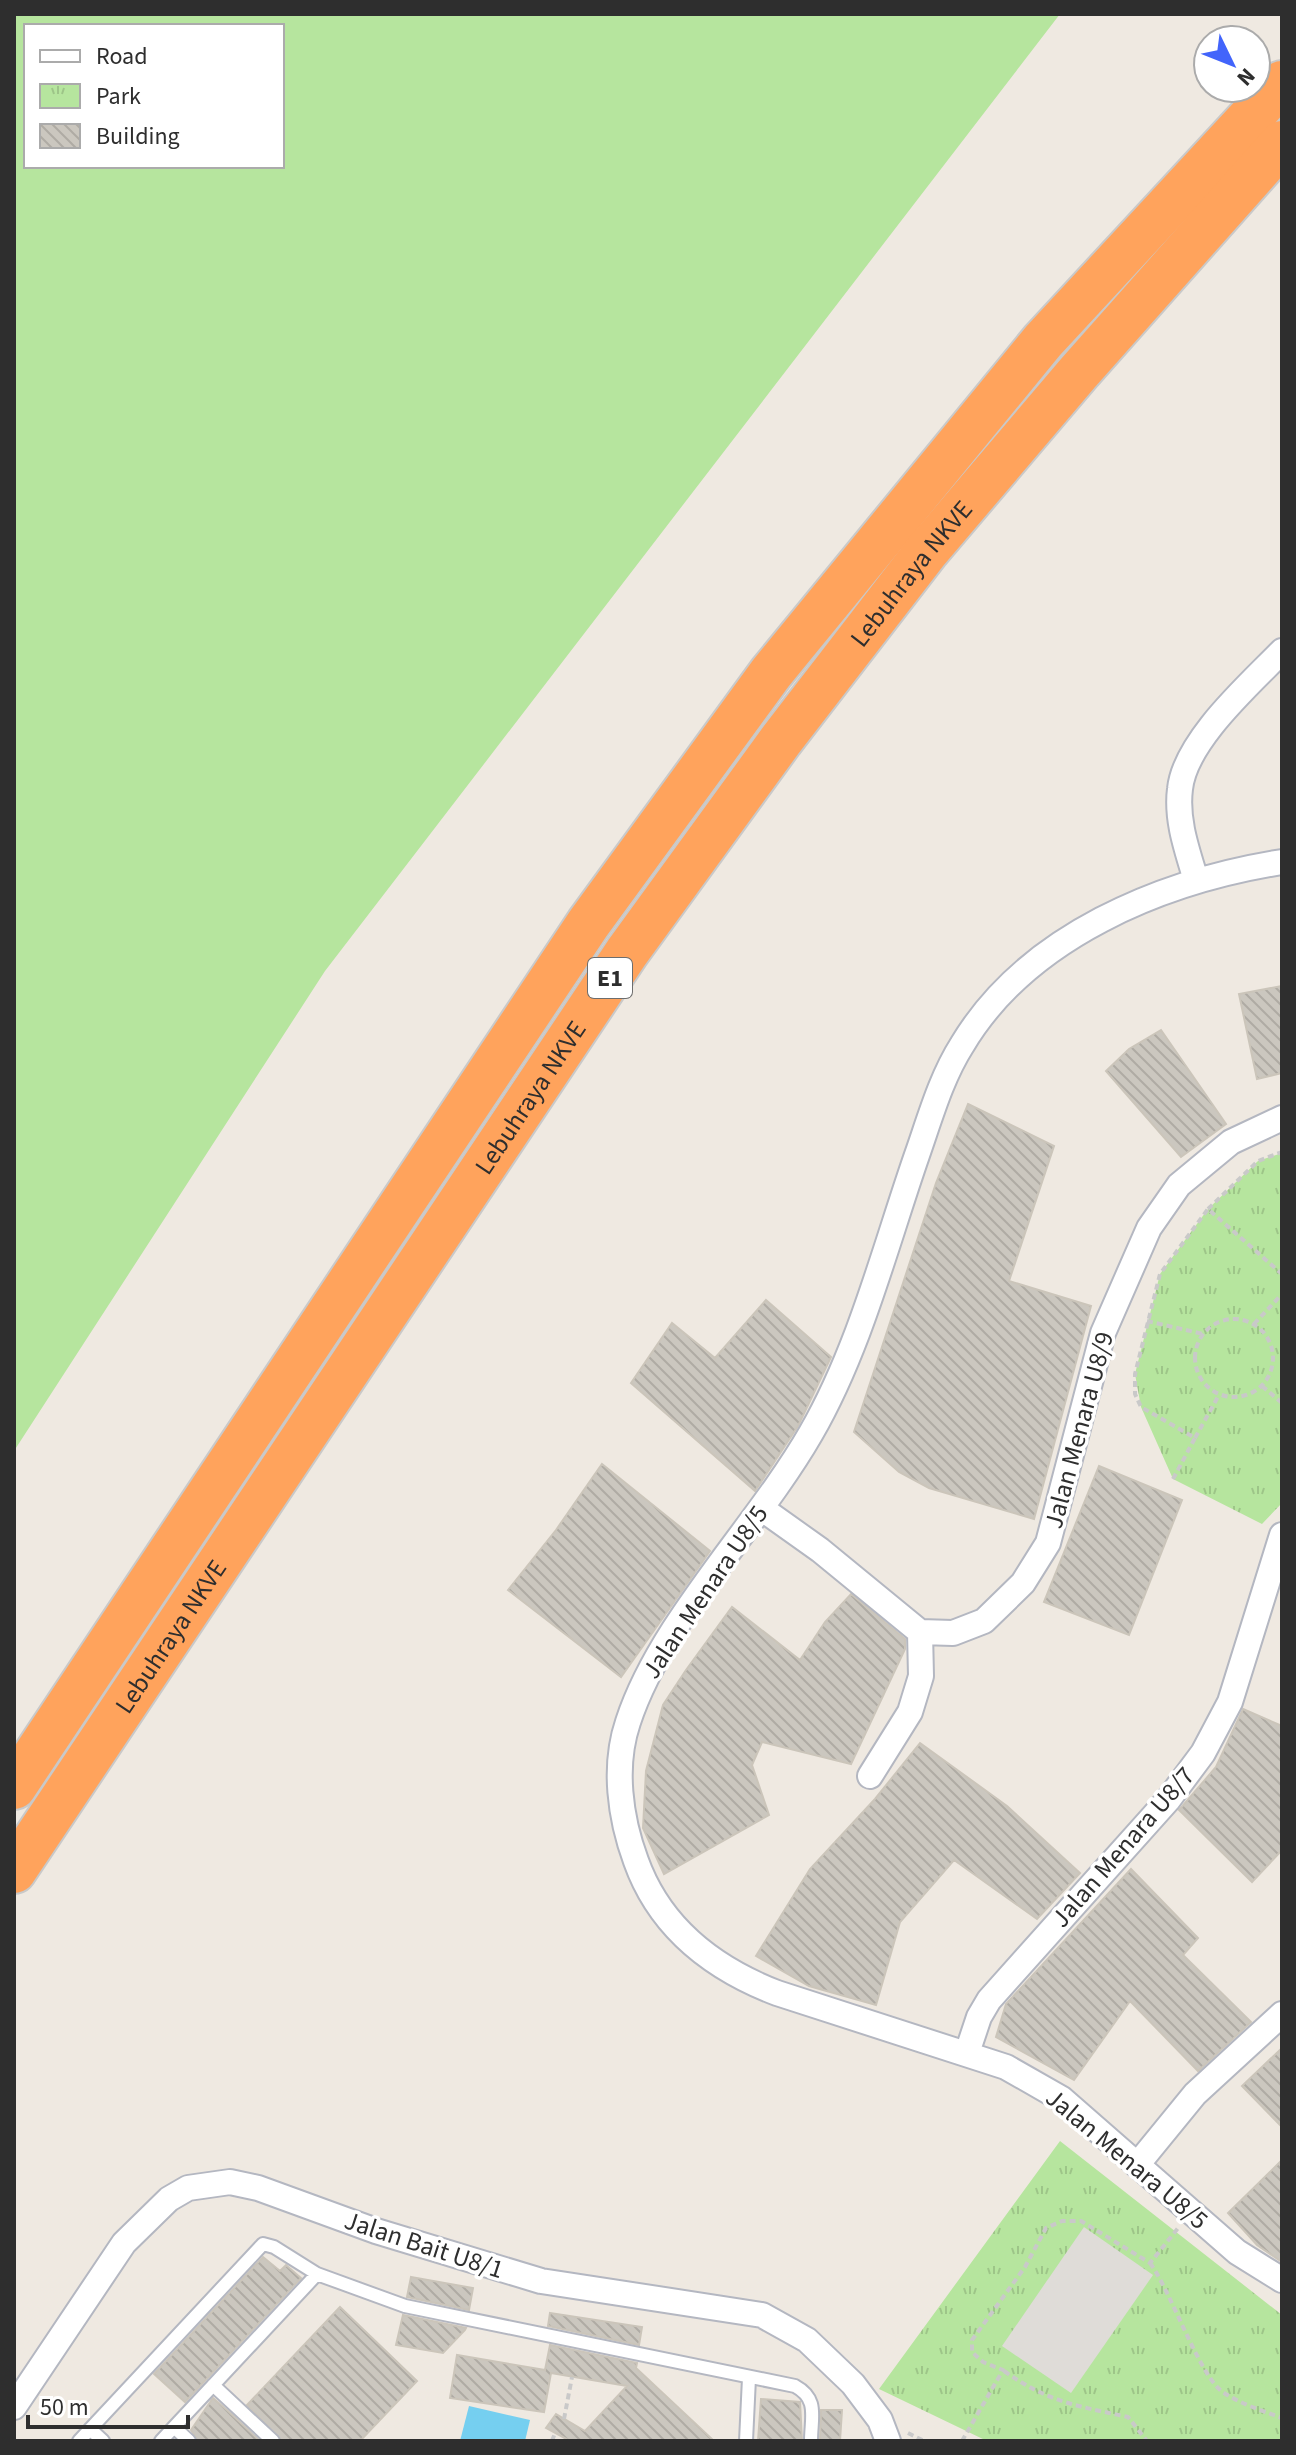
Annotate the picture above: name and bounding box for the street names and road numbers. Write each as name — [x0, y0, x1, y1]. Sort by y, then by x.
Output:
street label: Lebuhraya NKVE — [841, 492, 981, 654]
road number: E1 — [588, 958, 632, 998]
street label: Lebuhraya NKVE — [465, 1013, 595, 1182]
street label: Jalan Menara U8/9 — [1035, 1328, 1123, 1532]
street label: Jalan Menara U8/5 — [633, 1498, 777, 1686]
street label: Lebuhraya NKVE — [106, 1552, 235, 1721]
street label: Jalan Menara U8/7 — [1043, 1759, 1203, 1935]
street label: Jalan Menara U8/5 — [1038, 2080, 1216, 2238]
street label: Jalan Bait U8/1 — [340, 2202, 508, 2288]

